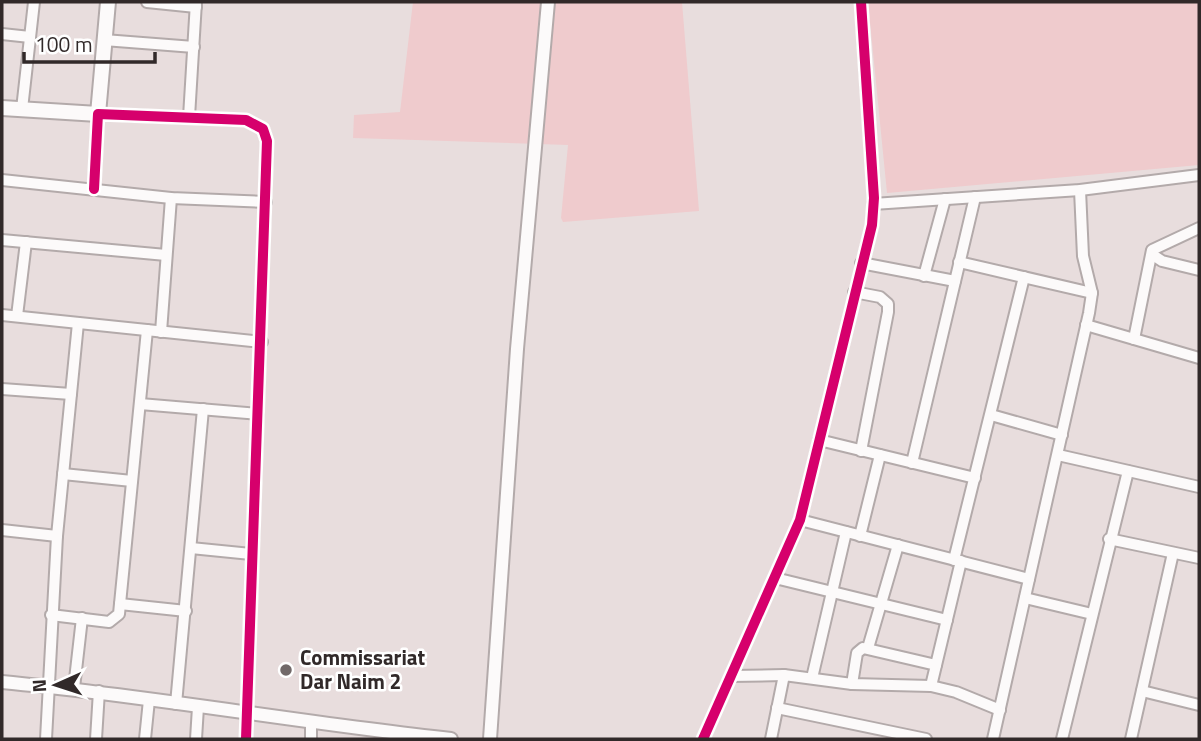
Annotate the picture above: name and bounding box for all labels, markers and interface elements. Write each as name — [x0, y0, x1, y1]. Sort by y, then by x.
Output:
scale bar — [24, 21, 156, 65]
text: 100 m — [35, 28, 92, 60]
place label: Commissariat Dar Naim 2 — [300, 641, 426, 697]
north arrow — [21, 650, 91, 720]
marker: Commissariat Dar Naim 2 — [278, 662, 294, 678]
text: N — [24, 679, 53, 693]

